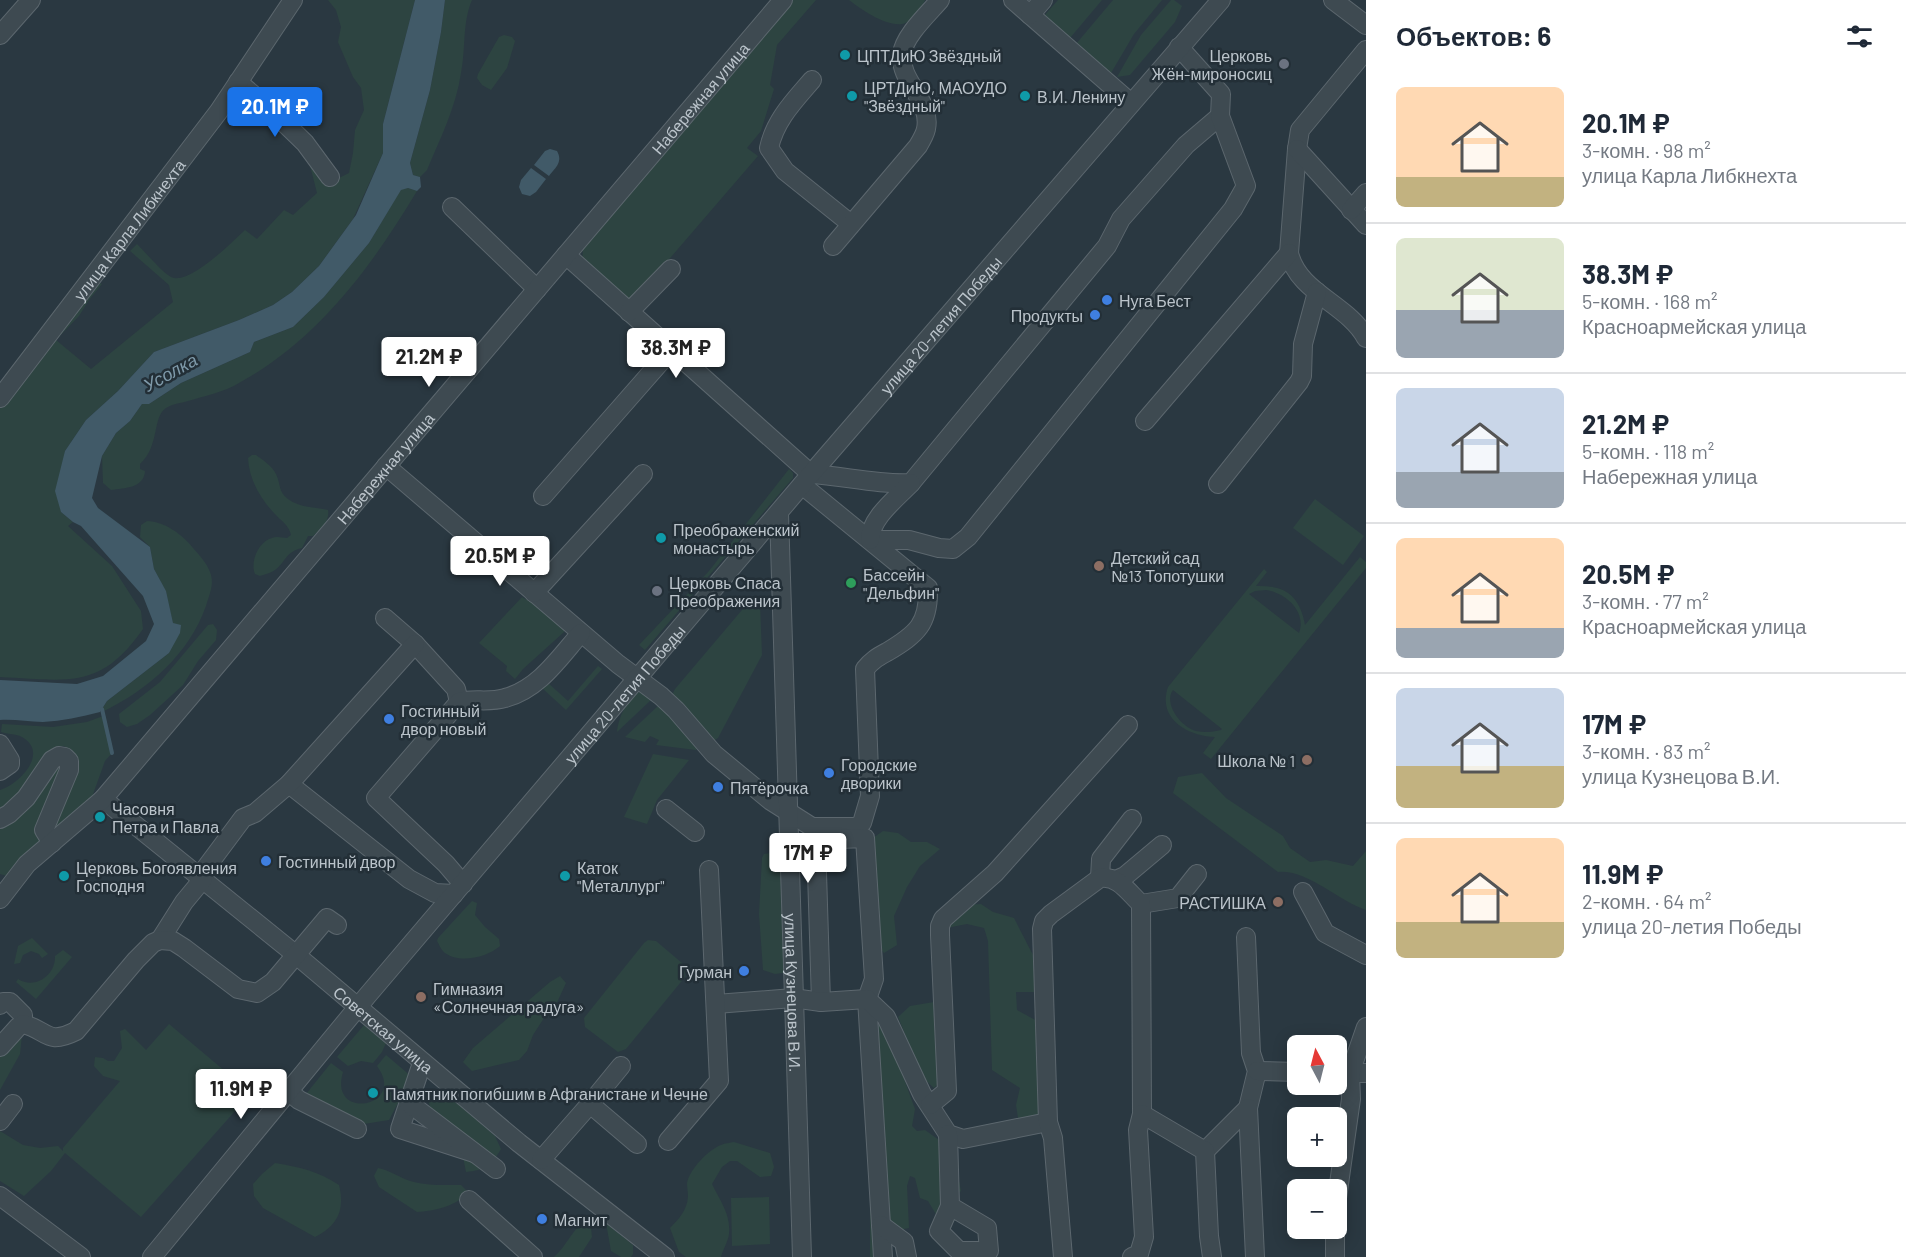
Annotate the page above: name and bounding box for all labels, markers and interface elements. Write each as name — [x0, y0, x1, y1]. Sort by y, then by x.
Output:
text: Объектов: 6 — [1396, 20, 1551, 51]
icon: filters — [1843, 20, 1876, 53]
street label: Набережная улица — [647, 38, 753, 157]
place label: ЦПТДиЮ Звёздный — [857, 46, 1001, 65]
place label: Церковь Жён-мироносиц — [1152, 46, 1272, 83]
marker: ЦПТДиЮ Звёздный — [838, 48, 852, 62]
marker: Церковь Жён-мироносиц — [1277, 57, 1291, 71]
place label: ЦРТДиЮ, МАОУДО "Звёздный" — [864, 78, 1007, 115]
pin: 20.1M ₽ — [220, 87, 330, 138]
place label: В.И. Ленину — [1037, 87, 1125, 106]
marker: ЦРТДиЮ, МАОУДО "Звёздный" — [845, 89, 859, 103]
marker: В.И. Ленину — [1018, 89, 1032, 103]
text: 20.1M ₽ — [241, 94, 309, 118]
text: 20.1M ₽ — [1582, 107, 1670, 138]
icon: home — [1444, 111, 1516, 183]
text: 3-комн. · 98 m² — [1582, 138, 1711, 162]
street label: улица Карла Либкнехта — [69, 155, 188, 304]
text: улица Карла Либкнехта — [1582, 163, 1797, 187]
street label: улица 20-летия Победы — [876, 252, 1005, 397]
text: 38.3M ₽ — [1582, 258, 1673, 289]
icon: home — [1444, 262, 1516, 334]
text: 5-комн. · 168 m² — [1582, 289, 1718, 313]
place label: Нуга Бест — [1119, 291, 1192, 310]
marker: Нуга Бест — [1100, 293, 1114, 307]
place label: Продукты — [1011, 306, 1083, 325]
marker: Продукты — [1088, 308, 1102, 322]
text: Красноармейская улица — [1582, 314, 1806, 338]
pin: 38.3M ₽ — [621, 328, 731, 379]
text: 38.3M ₽ — [641, 335, 711, 359]
pin: 21.2M ₽ — [374, 337, 484, 388]
text: 21.2M ₽ — [395, 344, 463, 368]
water label: Усолка — [138, 348, 201, 396]
street label: Набережная улица — [332, 408, 438, 527]
text: 21.2M ₽ — [1582, 408, 1669, 439]
icon: home — [1444, 412, 1516, 484]
text: 5-комн. · 118 m² — [1582, 439, 1714, 463]
text: Набережная улица — [1582, 464, 1757, 488]
place label: Преображенский монастырь — [673, 520, 799, 557]
marker: Преображенский монастырь — [654, 531, 668, 545]
pin: 20.5M ₽ — [445, 536, 555, 587]
text: 20.5M ₽ — [464, 543, 536, 567]
place label: Детский сад №13 Топотушки — [1111, 548, 1224, 585]
text: 20.5M ₽ — [1582, 558, 1674, 589]
marker: Детский сад №13 Топотушки — [1092, 559, 1106, 573]
icon: home — [1444, 562, 1516, 634]
place label: Бассейн "Дельфин" — [863, 565, 939, 602]
place label: Церковь Спаса Преображения — [669, 573, 781, 610]
marker: Бассейн "Дельфин" — [844, 576, 858, 590]
marker: Церковь Спаса Преображения — [650, 584, 664, 598]
text: 3-комн. · 77 m² — [1582, 589, 1709, 613]
text: Красноармейская улица — [1582, 614, 1806, 638]
street label: улица 20-летия Победы — [560, 621, 688, 767]
place label: Гостинный двор новый — [401, 701, 486, 738]
text: 17M ₽ — [1582, 708, 1646, 739]
marker: Гостинный двор новый — [382, 712, 396, 726]
icon: home — [1444, 712, 1516, 784]
text: 3-комн. · 83 m² — [1582, 739, 1711, 763]
place label: Школа № 1 — [1217, 751, 1295, 770]
marker: Школа № 1 — [1300, 753, 1314, 767]
place label: Городские дворики — [841, 755, 917, 792]
text: улица Кузнецова В.И. — [1582, 764, 1781, 788]
marker: Городские дворики — [822, 766, 836, 780]
place label: Пятёрочка — [730, 778, 809, 797]
marker: Пятёрочка — [711, 780, 725, 794]
place label: Часовня Петра и Павла — [112, 799, 219, 836]
marker: Часовня Петра и Павла — [93, 810, 107, 824]
pin: 17M ₽ — [766, 833, 850, 884]
text: 17M ₽ — [783, 840, 833, 864]
place label: Гостинный двор — [278, 852, 396, 871]
marker: Гостинный двор — [259, 854, 273, 868]
place label: Церковь Богоявления Господня — [76, 858, 237, 895]
place label: Каток "Металлург" — [577, 858, 665, 895]
text: 11.9M ₽ — [1582, 858, 1663, 889]
icon: home — [1444, 862, 1516, 934]
marker: Церковь Богоявления Господня — [57, 869, 71, 883]
marker: Каток "Металлург" — [558, 869, 572, 883]
text: 2-комн. · 64 m² — [1582, 889, 1712, 913]
place label: РАСТИШКА — [1179, 893, 1266, 912]
marker: РАСТИШКА — [1271, 895, 1285, 909]
street label: улица Кузнецова В.И. — [782, 913, 806, 1073]
text: улица 20-летия Победы — [1582, 914, 1802, 938]
place label: Гурман — [679, 962, 732, 981]
marker: Гурман — [737, 964, 751, 978]
place label: Гимназия «Солнечная радуга» — [433, 979, 584, 1016]
street label: Советская улица — [330, 982, 438, 1076]
marker: Гимназия «Солнечная радуга» — [414, 990, 428, 1004]
north arrow — [1287, 1035, 1347, 1095]
map controls — [1287, 1035, 1347, 1239]
pin: 11.9M ₽ — [186, 1069, 296, 1120]
text: 11.9M ₽ — [210, 1076, 272, 1100]
place label: Памятник погибшим в Афганистане и Чечне — [385, 1084, 708, 1103]
marker: Памятник погибшим в Афганистане и Чечне — [366, 1086, 380, 1100]
button: + — [1287, 1107, 1347, 1167]
button: − — [1287, 1179, 1347, 1239]
place label: Магнит — [554, 1210, 608, 1229]
marker: Магнит — [535, 1212, 549, 1226]

